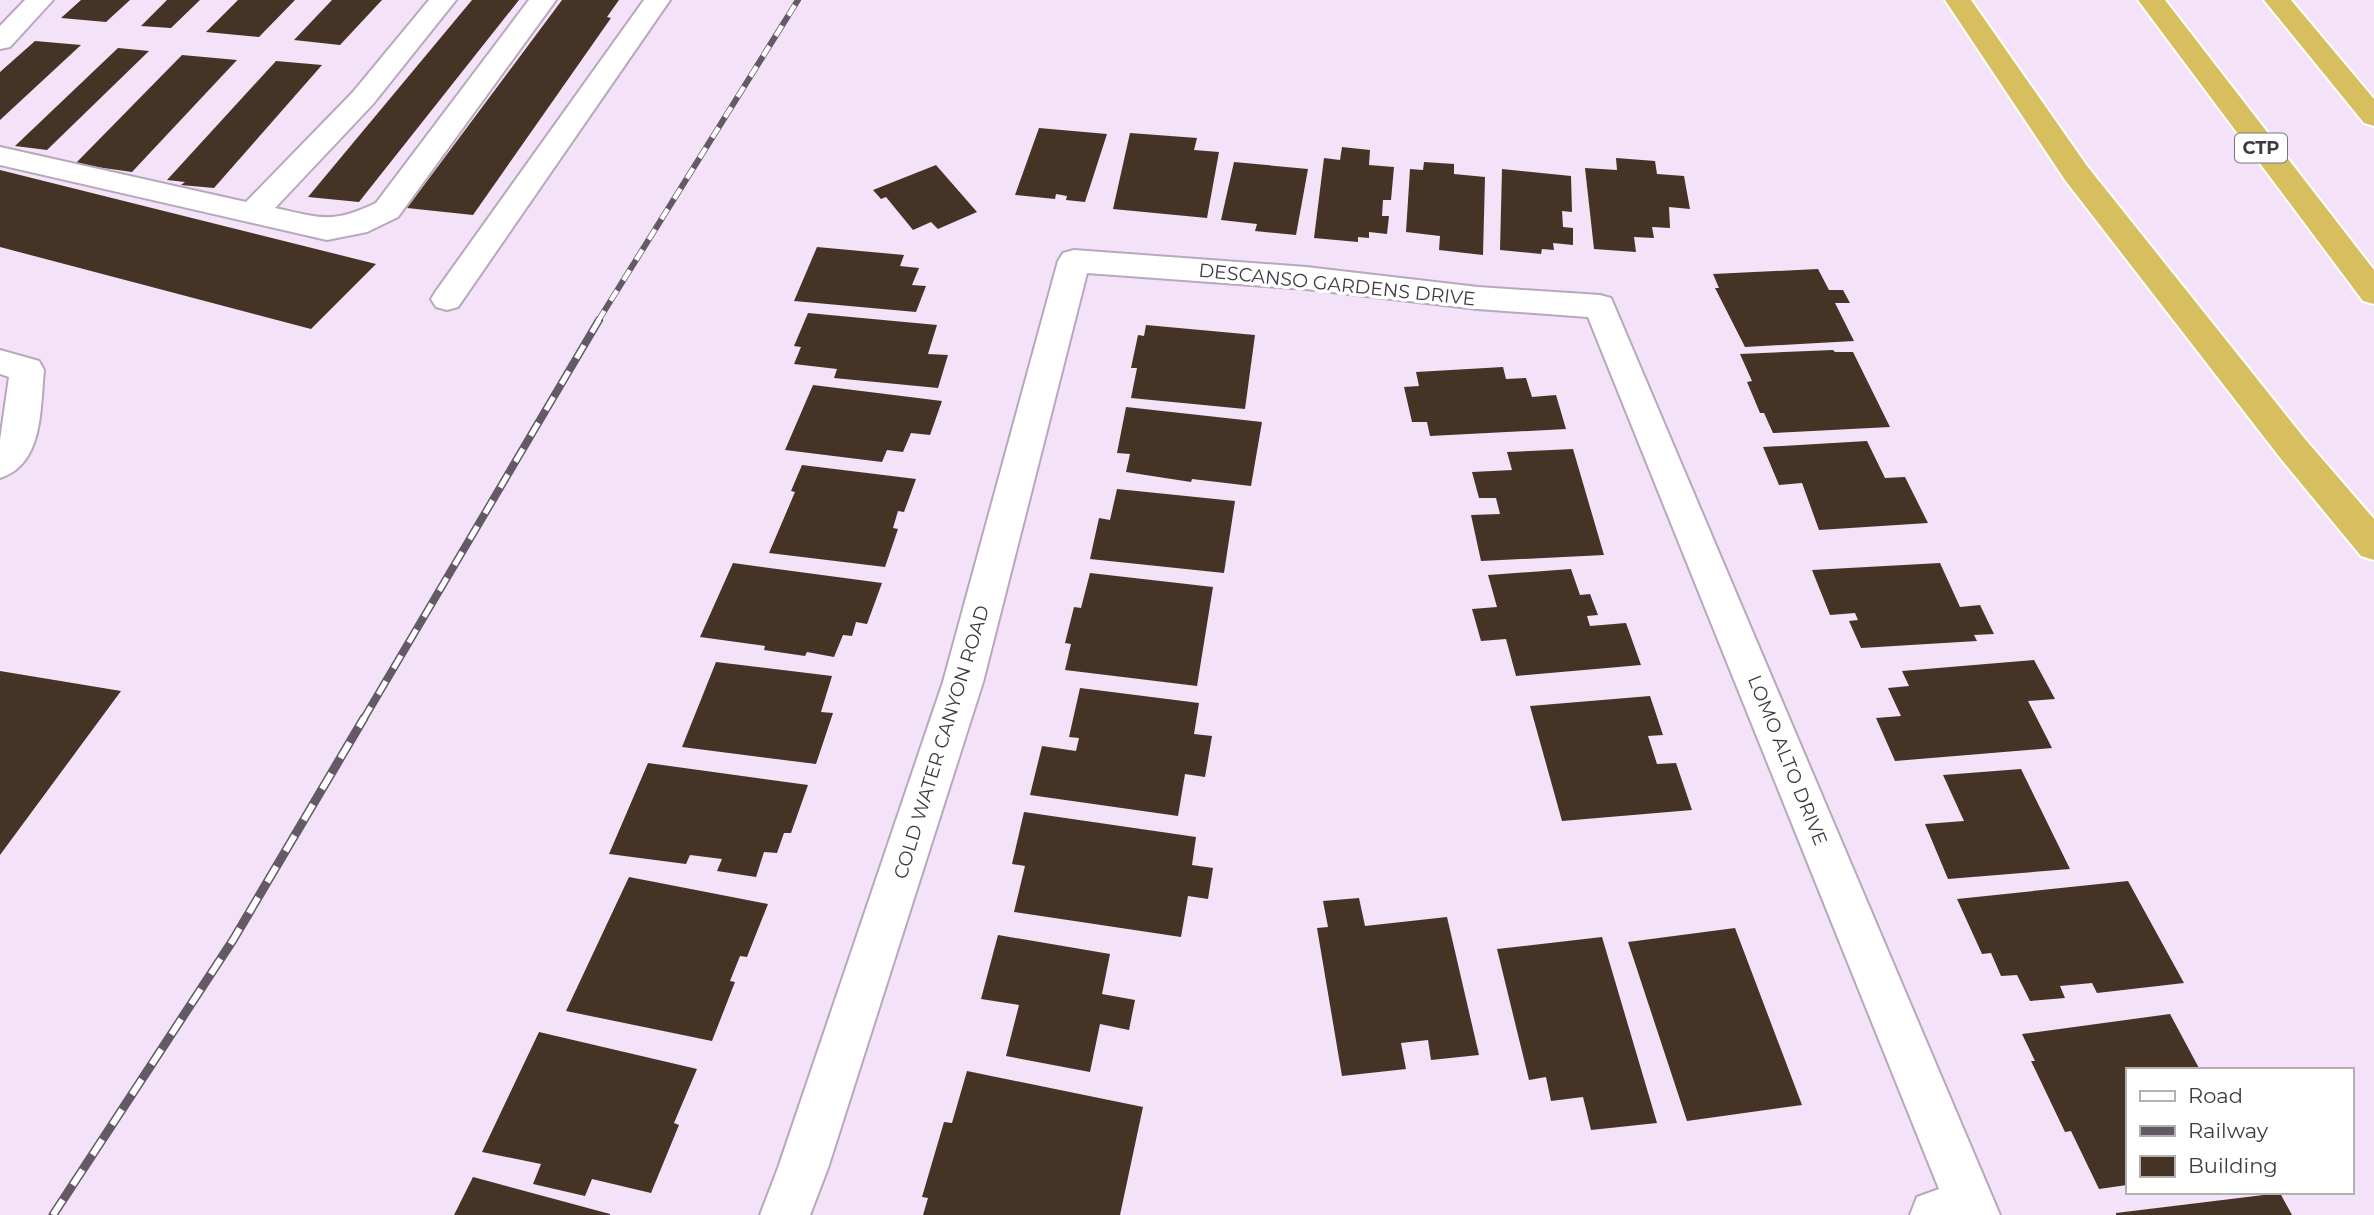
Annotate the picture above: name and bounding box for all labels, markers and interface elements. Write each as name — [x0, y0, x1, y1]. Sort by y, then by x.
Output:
road number: CTP — [2235, 134, 2287, 162]
street label: DESCANSO GARDENS DRIVE — [1197, 259, 1476, 310]
street label: COLD WATER CANYON ROAD — [889, 603, 994, 882]
street label: LOMO ALTO DRIVE — [1743, 672, 1832, 849]
legend — [2126, 1068, 2353, 1194]
text: Road — [2188, 1083, 2243, 1108]
text: Railway — [2188, 1118, 2269, 1143]
text: Building — [2188, 1153, 2278, 1178]

